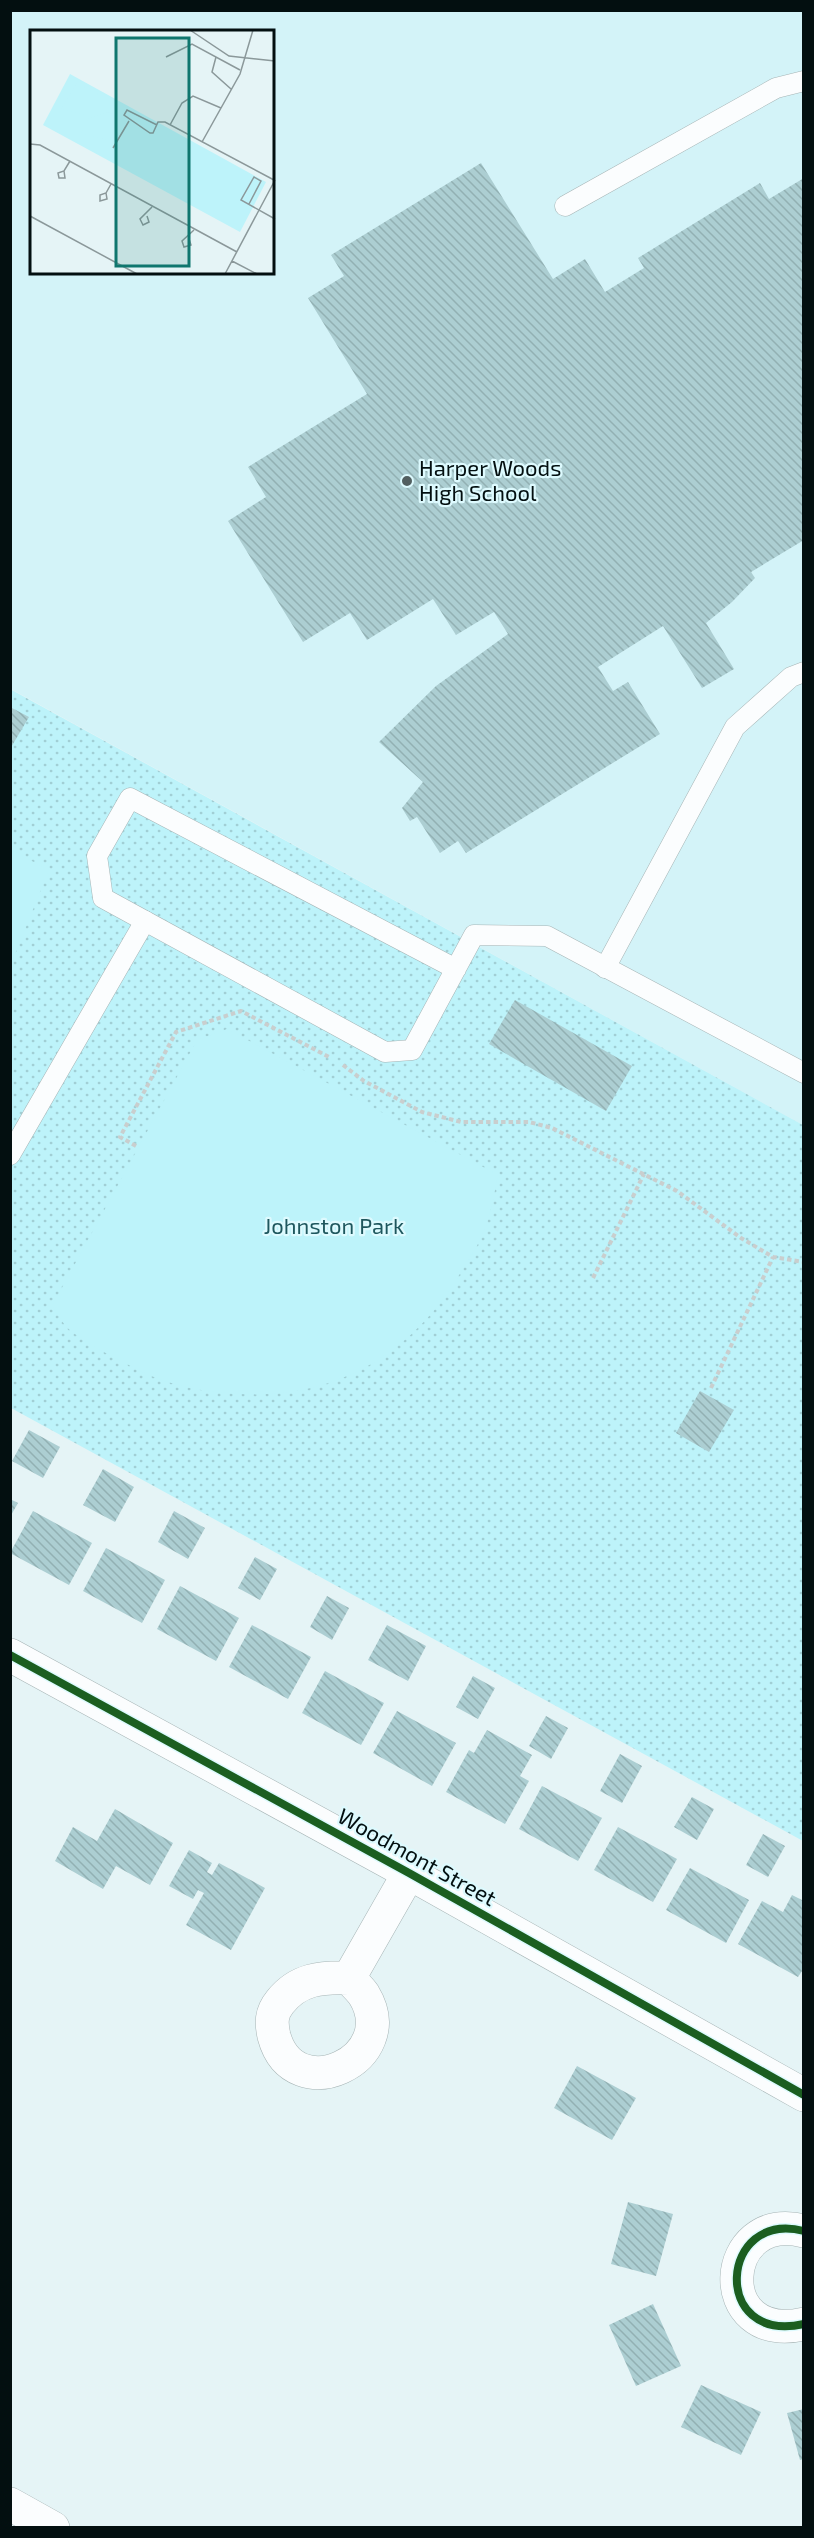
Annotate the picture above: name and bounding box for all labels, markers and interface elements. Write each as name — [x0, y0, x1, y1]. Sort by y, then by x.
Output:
inset map — [30, 30, 274, 274]
place label: Harper Woods High School — [419, 454, 561, 505]
marker: Harper Woods High School — [400, 474, 414, 488]
park label: Johnston Park — [264, 1212, 404, 1238]
street label: Woodmont Street — [334, 1802, 501, 1910]

